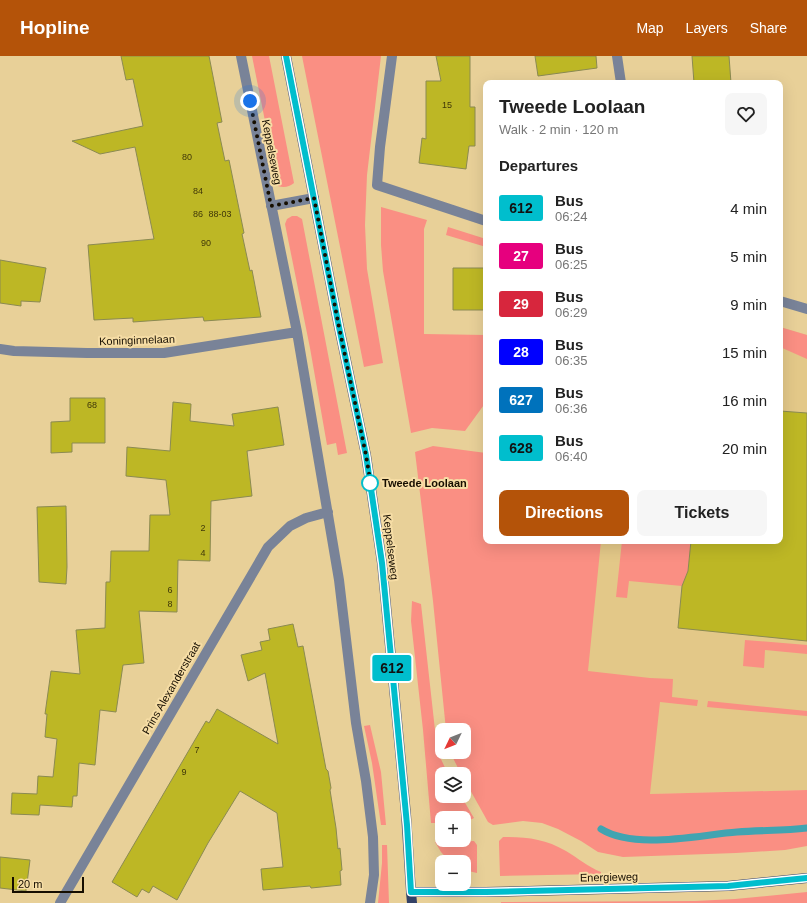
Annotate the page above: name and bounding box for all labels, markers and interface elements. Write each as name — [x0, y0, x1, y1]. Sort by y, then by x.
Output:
text: Hopline — [20, 17, 90, 38]
text: Map — [636, 20, 664, 36]
text: Layers — [686, 20, 728, 36]
text: Share — [750, 20, 787, 36]
your location — [240, 91, 260, 111]
button: heart — [725, 93, 767, 135]
text: Tweede Loolaan — [499, 96, 645, 117]
house number: 15 — [442, 100, 452, 110]
street label: Keppelseweg — [260, 118, 284, 186]
text: Walk · 2 min · 120 m — [499, 122, 618, 137]
house number: 80 — [182, 152, 192, 162]
text: Departures — [499, 157, 578, 174]
house number: 84 — [193, 186, 203, 196]
text: Bus — [555, 192, 583, 209]
text: 612 — [509, 200, 533, 216]
text: 4 min — [730, 200, 767, 217]
house number: 86 — [193, 209, 203, 219]
house number: 88-03 — [208, 209, 232, 219]
text: 06:24 — [555, 209, 588, 224]
house number: 90 — [201, 238, 211, 248]
text: Bus — [555, 240, 583, 257]
text: 27 — [513, 248, 529, 264]
text: 5 min — [730, 248, 767, 265]
text: 06:25 — [555, 257, 588, 272]
text: Bus — [555, 288, 583, 305]
text: 29 — [513, 296, 529, 312]
text: 9 min — [730, 296, 767, 313]
text: 06:29 — [555, 305, 588, 320]
street label: Koninginnelaan — [99, 333, 175, 347]
text: Bus — [555, 336, 583, 353]
text: 28 — [513, 344, 529, 360]
text: 15 min — [722, 344, 767, 361]
text: 06:35 — [555, 353, 588, 368]
text: Bus — [555, 384, 583, 401]
text: 627 — [509, 392, 533, 408]
text: 16 min — [722, 392, 767, 409]
house number: 68 — [87, 400, 97, 410]
text: 06:36 — [555, 401, 588, 416]
text: Bus — [555, 432, 583, 449]
text: 628 — [509, 440, 533, 456]
text: 20 min — [722, 440, 767, 457]
text: 06:40 — [555, 449, 588, 464]
marker: Tweede Loolaan — [361, 474, 379, 492]
place label: Tweede Loolaan — [382, 477, 467, 489]
button: Directions — [499, 490, 629, 536]
button: Tickets — [637, 490, 767, 536]
street label: Keppelseweg — [381, 513, 401, 581]
house number: 2 — [200, 523, 206, 533]
house number: 4 — [200, 548, 206, 558]
house number: 6 — [167, 585, 173, 595]
house number: 8 — [167, 599, 173, 609]
street label: Prins Alexanderstraat — [140, 640, 202, 736]
line badge: 612 — [369, 655, 415, 681]
text: 612 — [380, 660, 404, 676]
north arrow — [435, 723, 471, 759]
map controls — [435, 723, 471, 891]
house number: 7 — [194, 745, 200, 755]
house number: 9 — [181, 767, 187, 777]
button: layers — [435, 767, 471, 803]
button: + — [435, 811, 471, 847]
button: − — [435, 855, 471, 891]
street label: Energieweg — [580, 870, 638, 884]
scale bar — [12, 875, 84, 894]
text: 20 m — [18, 878, 42, 890]

